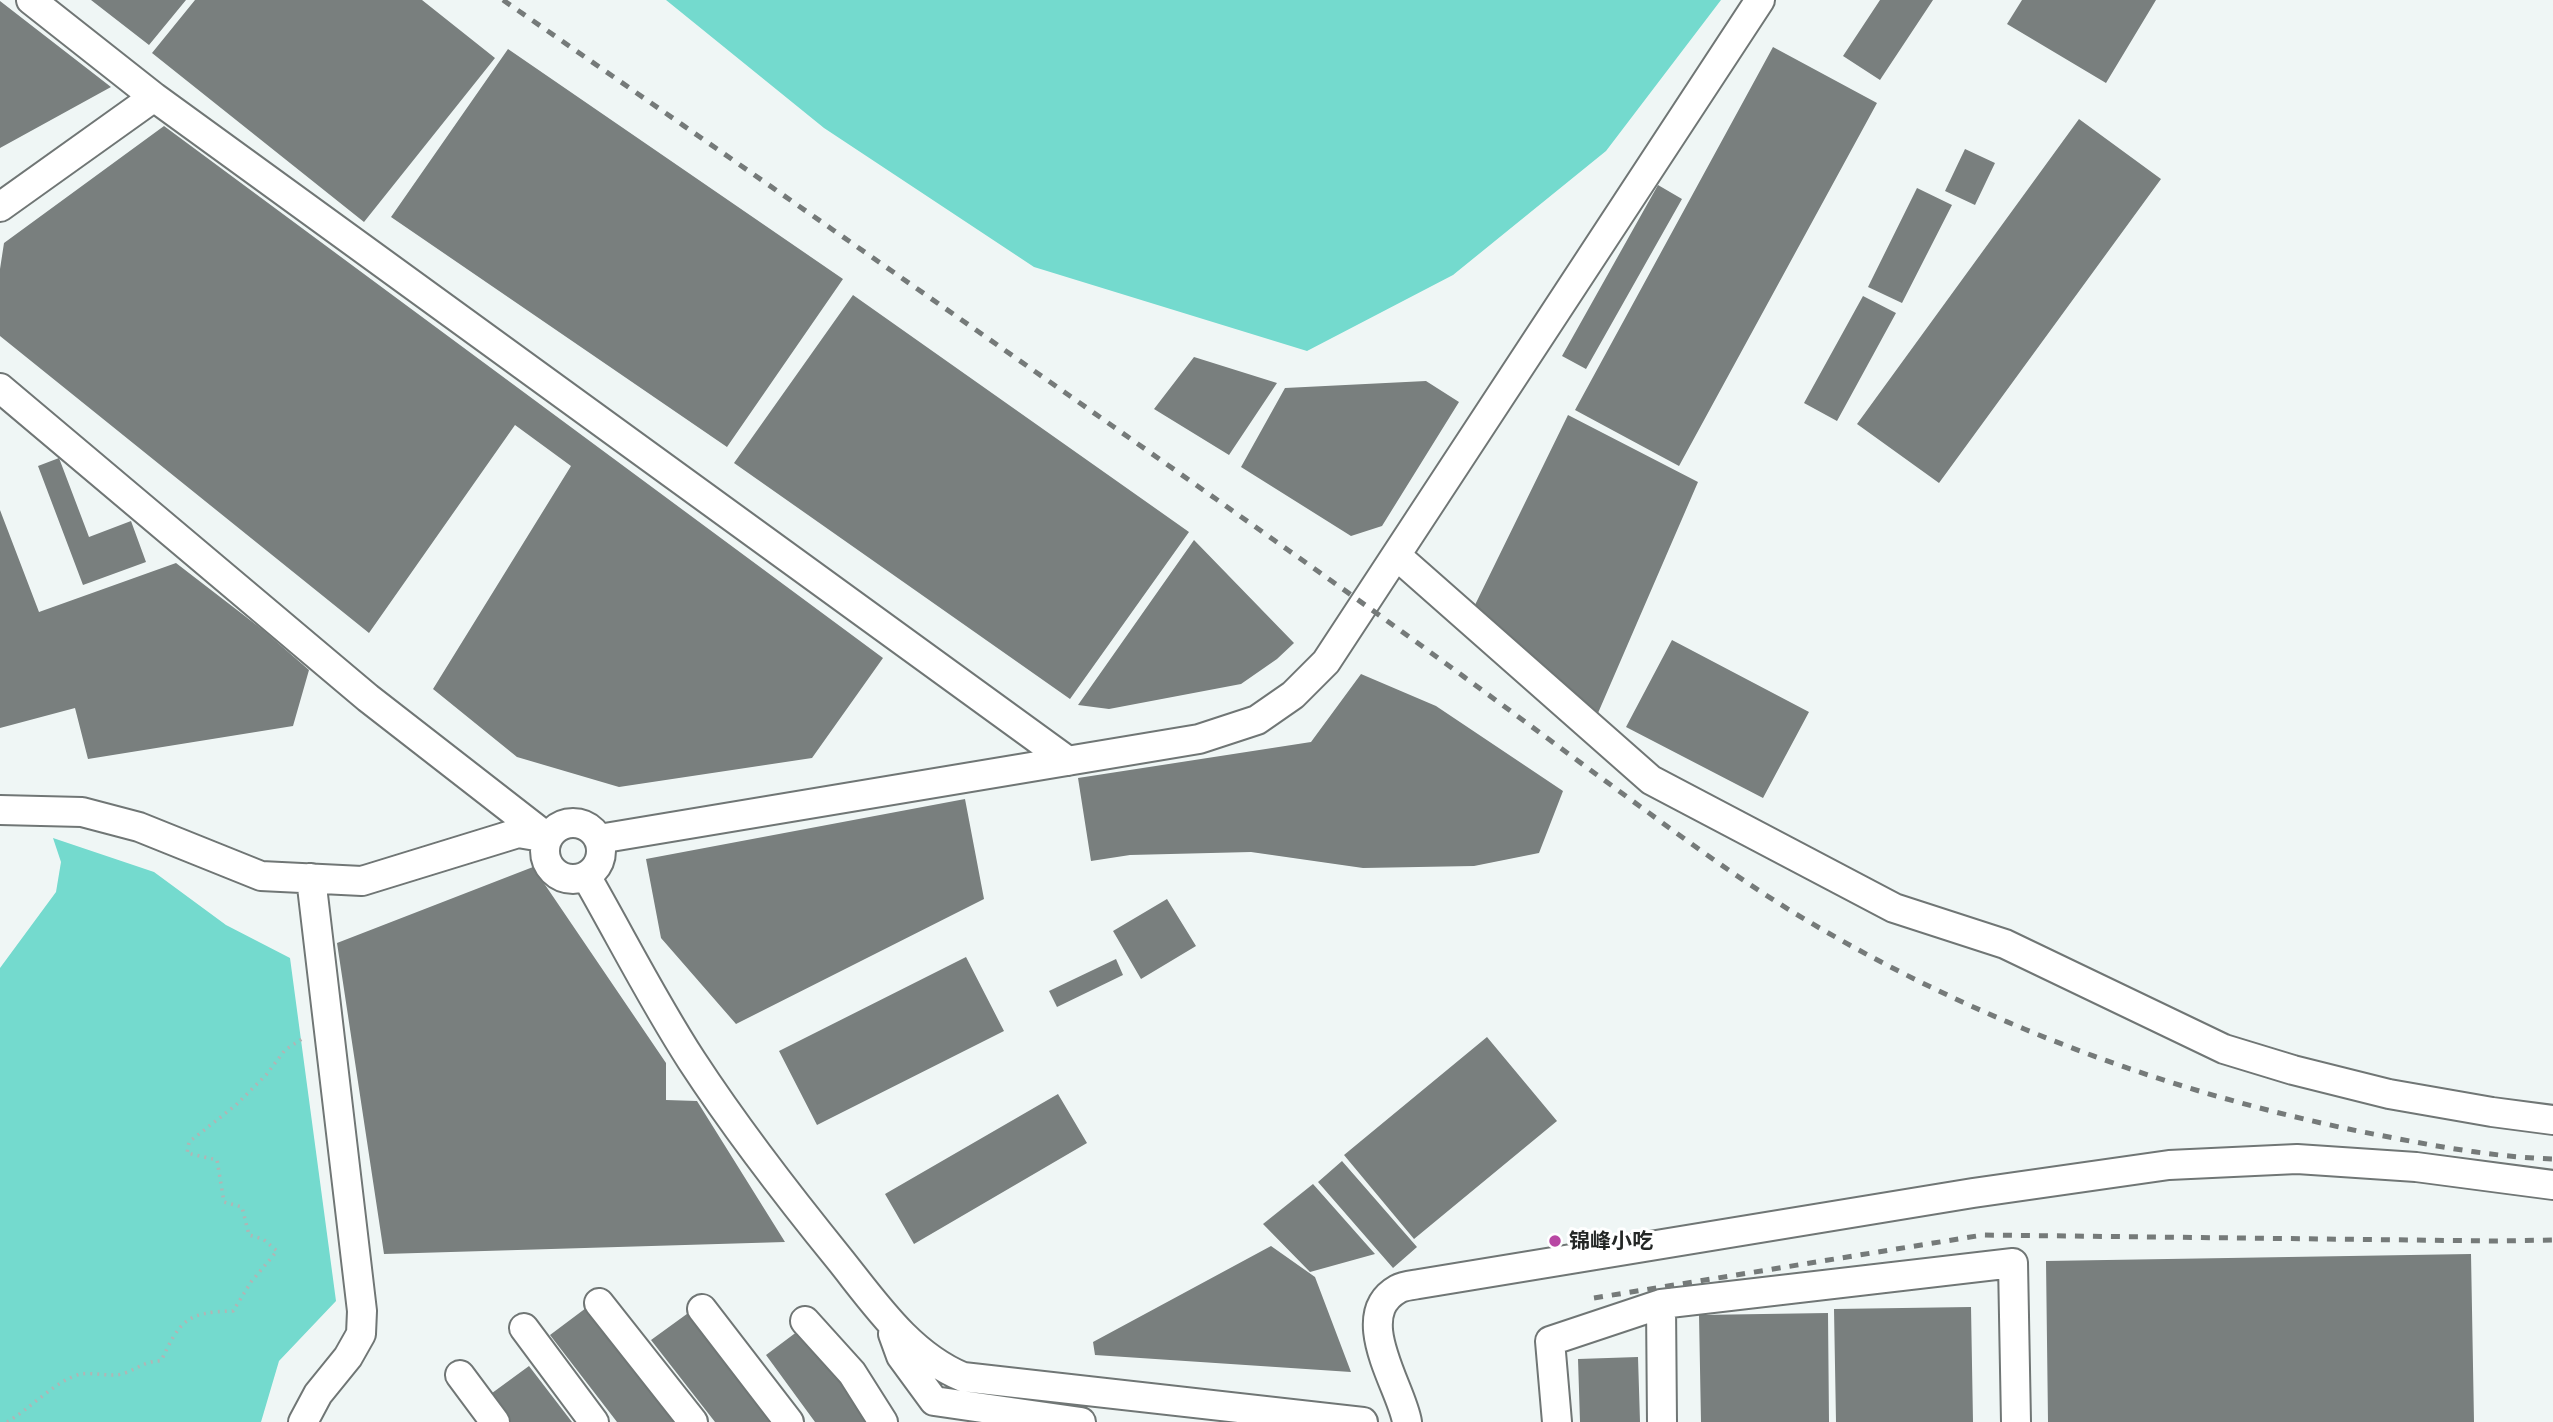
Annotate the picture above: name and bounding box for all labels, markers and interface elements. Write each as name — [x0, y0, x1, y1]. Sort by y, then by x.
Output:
place label: 锦峰小吃 — [1569, 1228, 1653, 1254]
marker: 锦峰小吃 — [1547, 1233, 1563, 1249]

